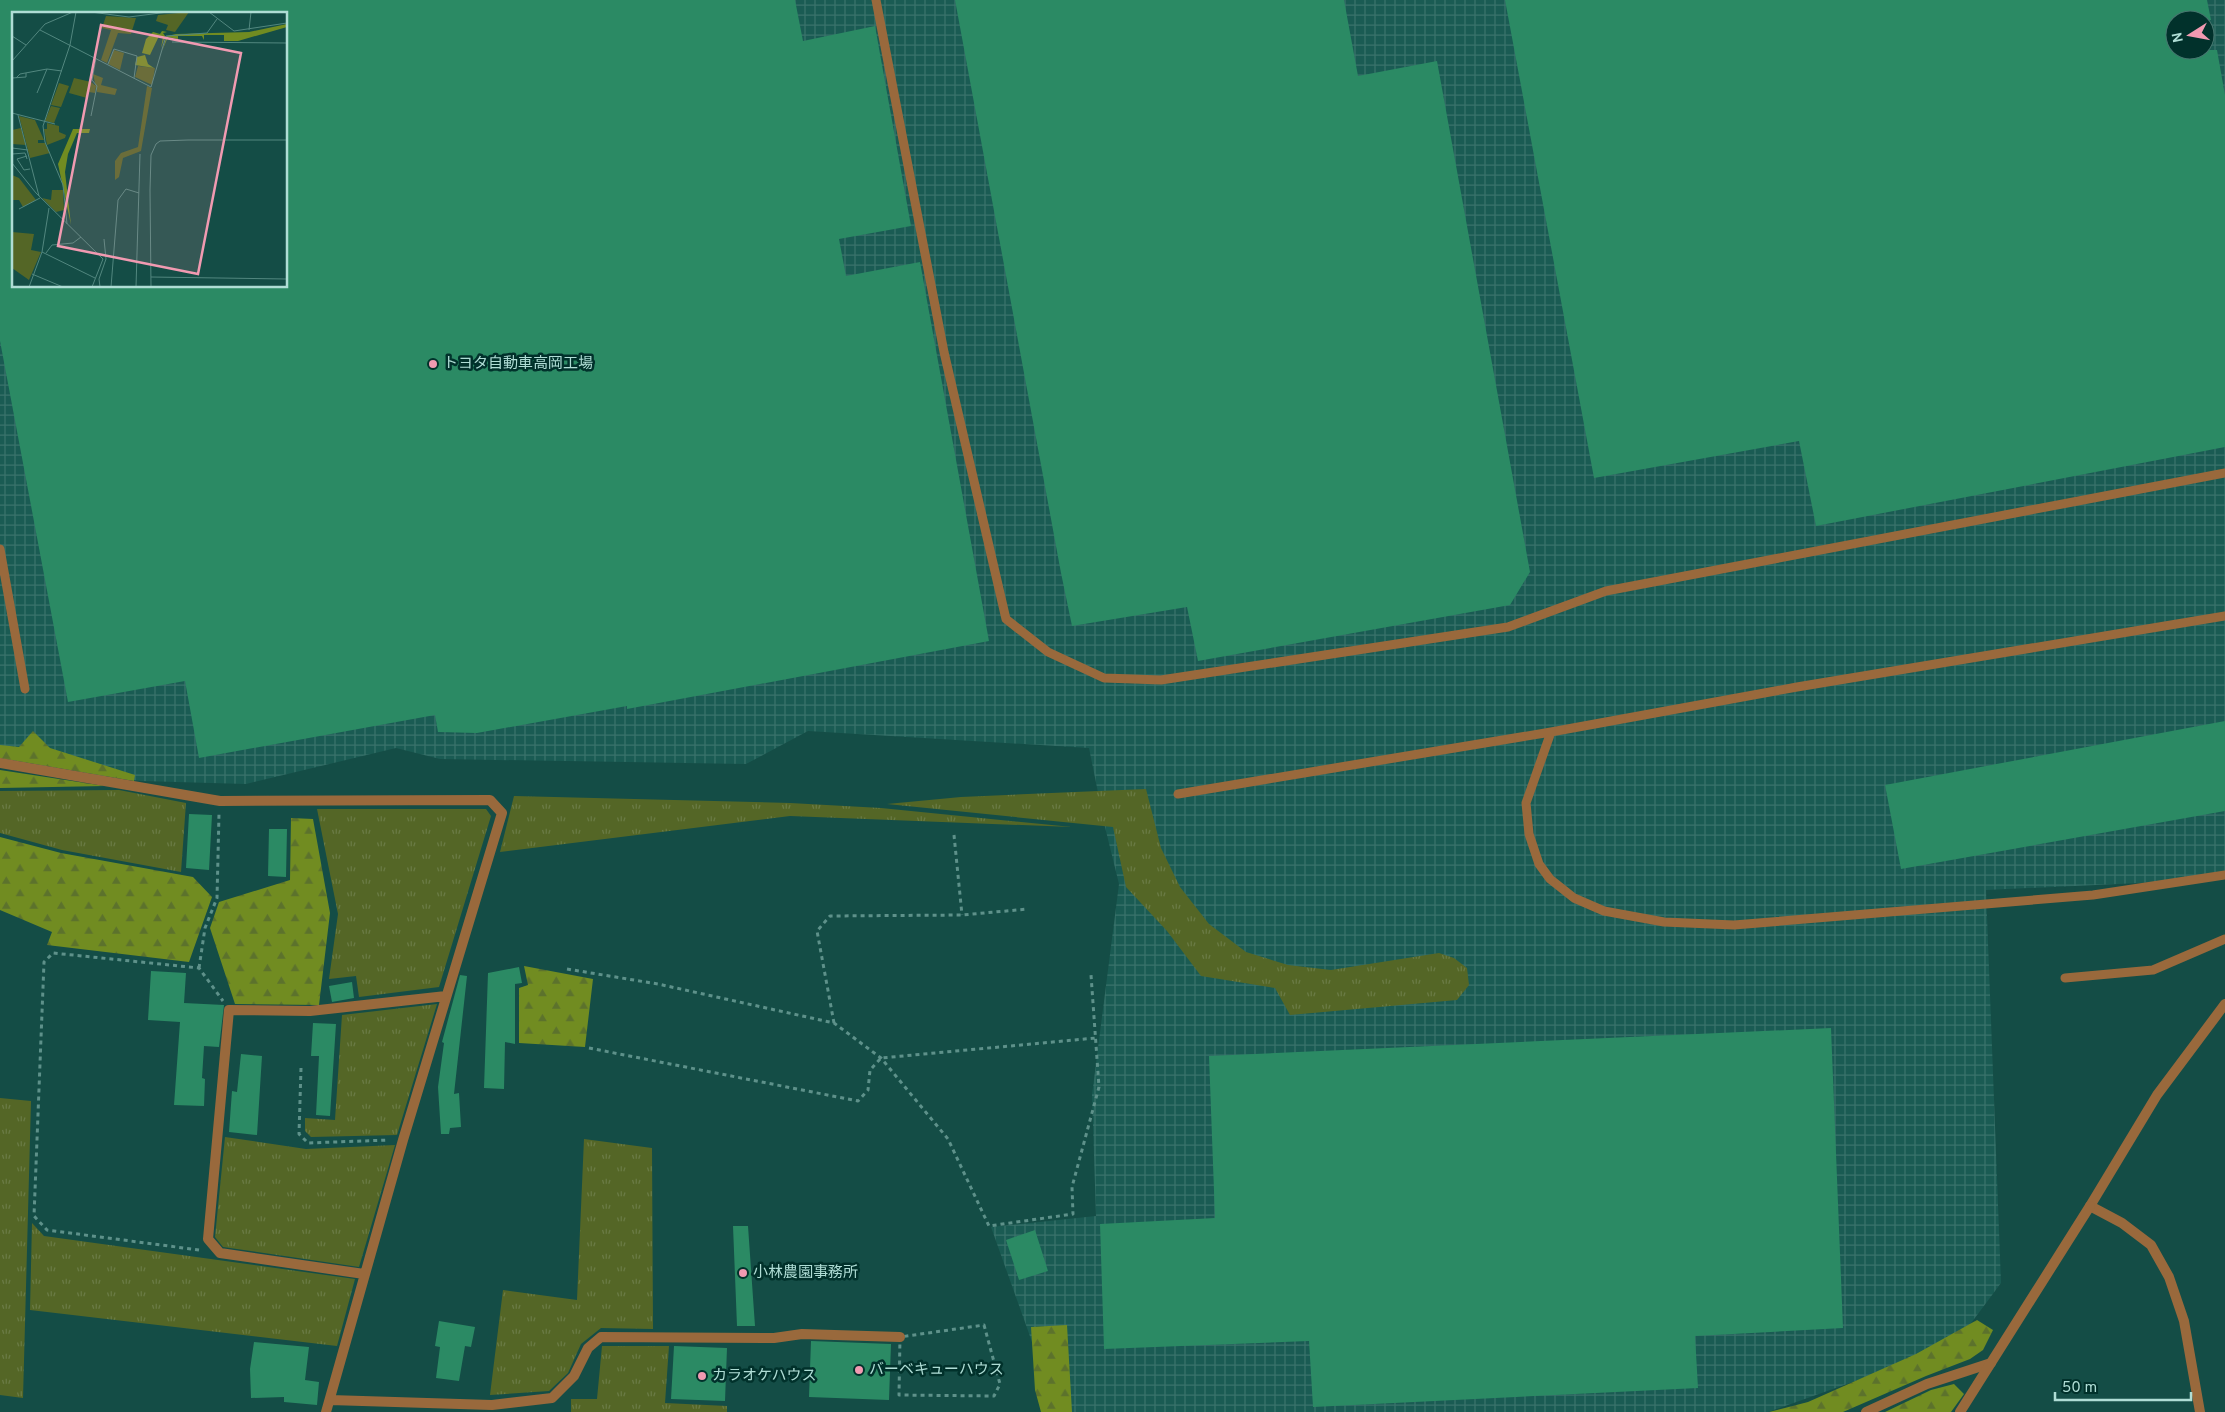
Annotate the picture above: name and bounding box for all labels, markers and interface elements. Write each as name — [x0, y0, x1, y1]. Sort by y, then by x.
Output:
north arrow — [2165, 10, 2215, 60]
inset map — [12, 12, 288, 288]
text: N — [2169, 31, 2188, 44]
place label: トヨタ自動車高岡工場 — [443, 355, 593, 374]
marker: トヨタ自動車高岡工場 — [427, 358, 439, 370]
place label: 小林農園事務所 — [753, 1264, 858, 1283]
marker: 小林農園事務所 — [737, 1267, 749, 1279]
place label: バーベキューハウス — [869, 1361, 1004, 1380]
marker: バーベキューハウス — [853, 1364, 865, 1376]
place label: カラオケハウス — [712, 1367, 816, 1386]
marker: カラオケハウス — [696, 1370, 708, 1382]
scale bar — [2055, 1370, 2191, 1402]
text: 50 m — [2062, 1379, 2097, 1398]

